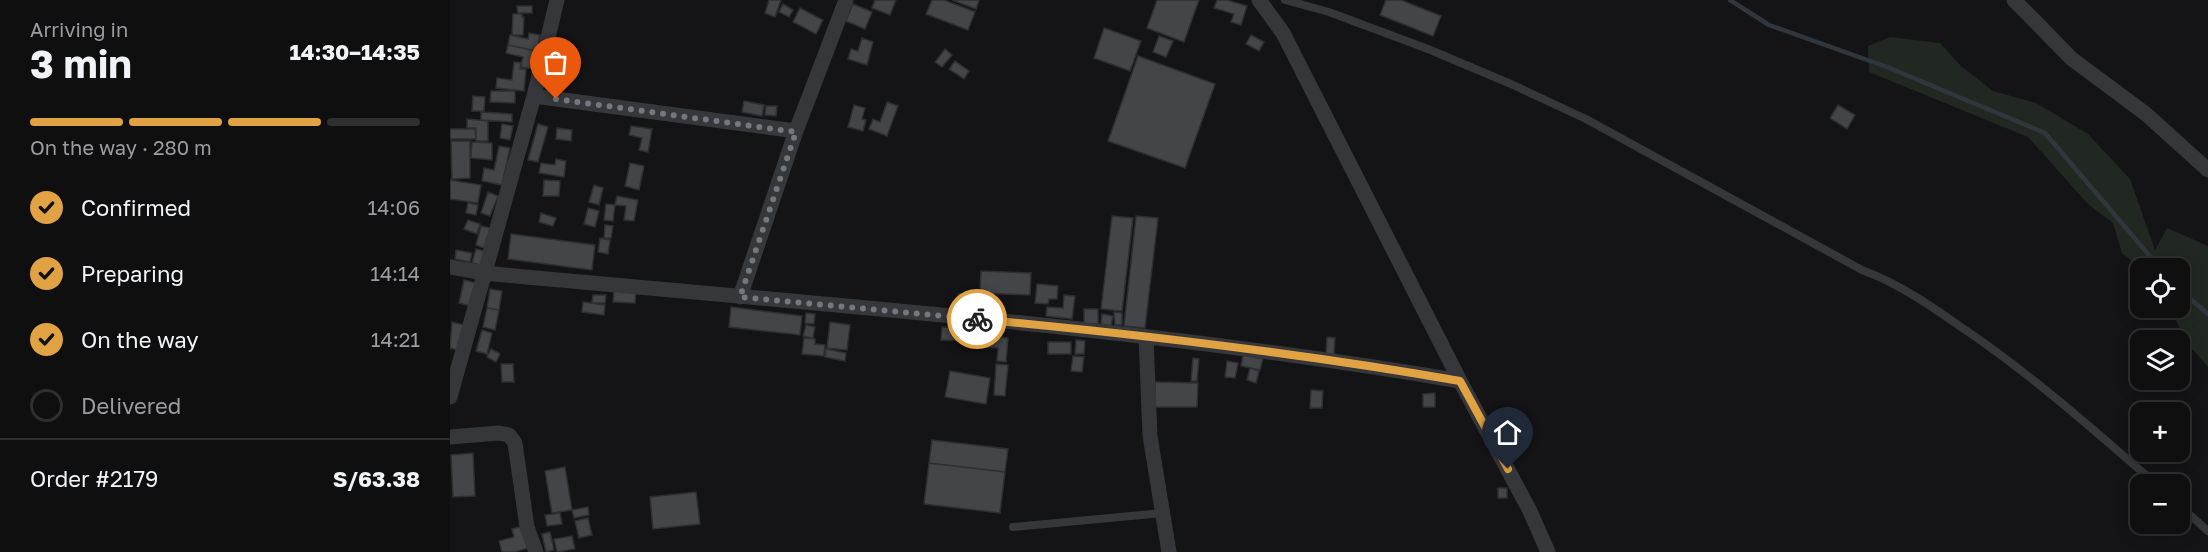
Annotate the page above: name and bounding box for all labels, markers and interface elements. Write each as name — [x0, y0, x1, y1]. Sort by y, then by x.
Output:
text: Arriving in — [30, 17, 128, 41]
pin — [530, 37, 581, 99]
text: 14:30–14:35 — [290, 38, 420, 65]
text: 3 min — [30, 40, 132, 87]
icon: bag — [539, 46, 572, 79]
text: On the way · 280 m — [30, 135, 212, 159]
icon: check — [30, 191, 63, 224]
text: Confirmed — [81, 194, 191, 221]
text: 14:06 — [368, 195, 420, 219]
icon: check — [30, 257, 63, 290]
map controls — [2130, 258, 2190, 534]
button: locate — [2130, 258, 2190, 318]
text: Preparing — [81, 260, 184, 287]
text: 14:14 — [370, 261, 420, 285]
courier — [947, 289, 1007, 349]
icon: bike — [961, 303, 994, 336]
icon: check — [30, 323, 63, 356]
text: On the way — [81, 326, 199, 353]
text: 14:21 — [371, 327, 420, 351]
button: layers — [2130, 330, 2190, 390]
text: Delivered — [81, 392, 181, 419]
button: + — [2130, 402, 2190, 462]
pin — [1482, 407, 1533, 469]
icon: home — [1491, 416, 1524, 449]
text: Order #2179 — [30, 465, 158, 492]
text: S/63.38 — [333, 465, 420, 492]
button: − — [2130, 474, 2190, 534]

